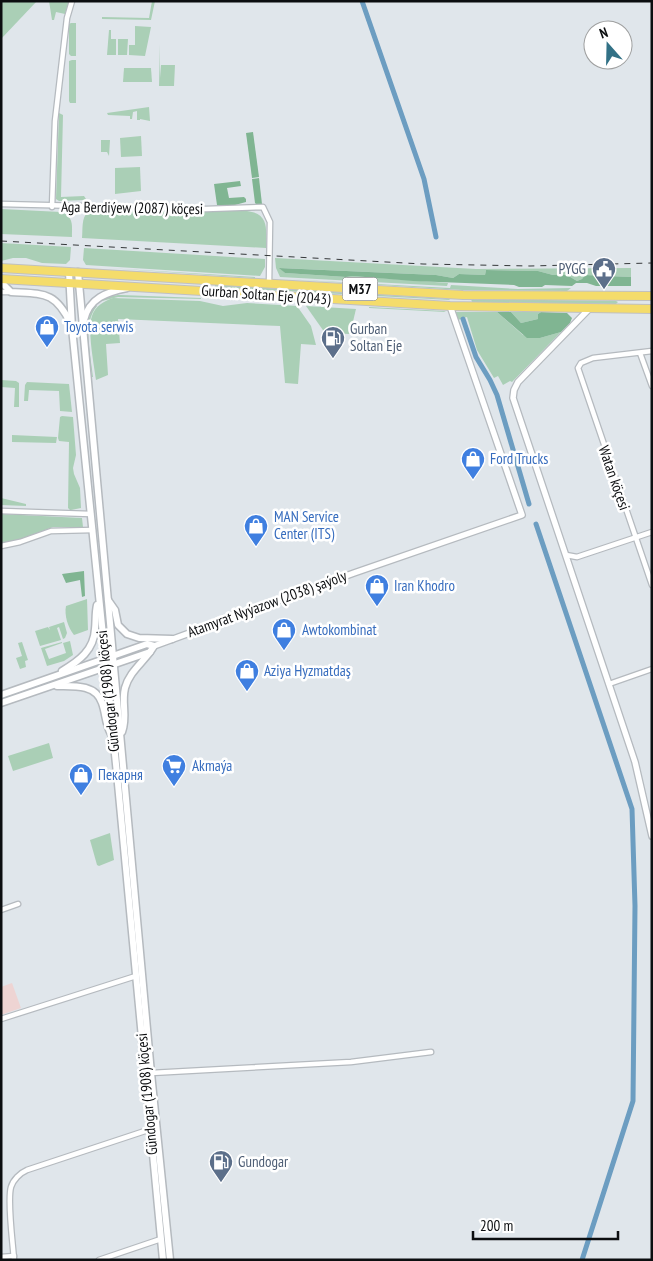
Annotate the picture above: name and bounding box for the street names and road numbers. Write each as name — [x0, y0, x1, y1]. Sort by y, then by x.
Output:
street label: Aga Berdiýew (2087) köçesi — [61, 197, 203, 218]
road number: M37 — [342, 278, 378, 300]
street label: Gurban Soltan Eje (2043) — [201, 281, 332, 309]
street label: Watan köçesi — [595, 443, 634, 513]
street label: Atamyrat Nyýazow (2038) şaýoly — [185, 566, 349, 641]
street label: Gündogar (1908) köçesi — [92, 629, 123, 753]
street label: Gündogar (1908) köçesi — [132, 1032, 161, 1156]

